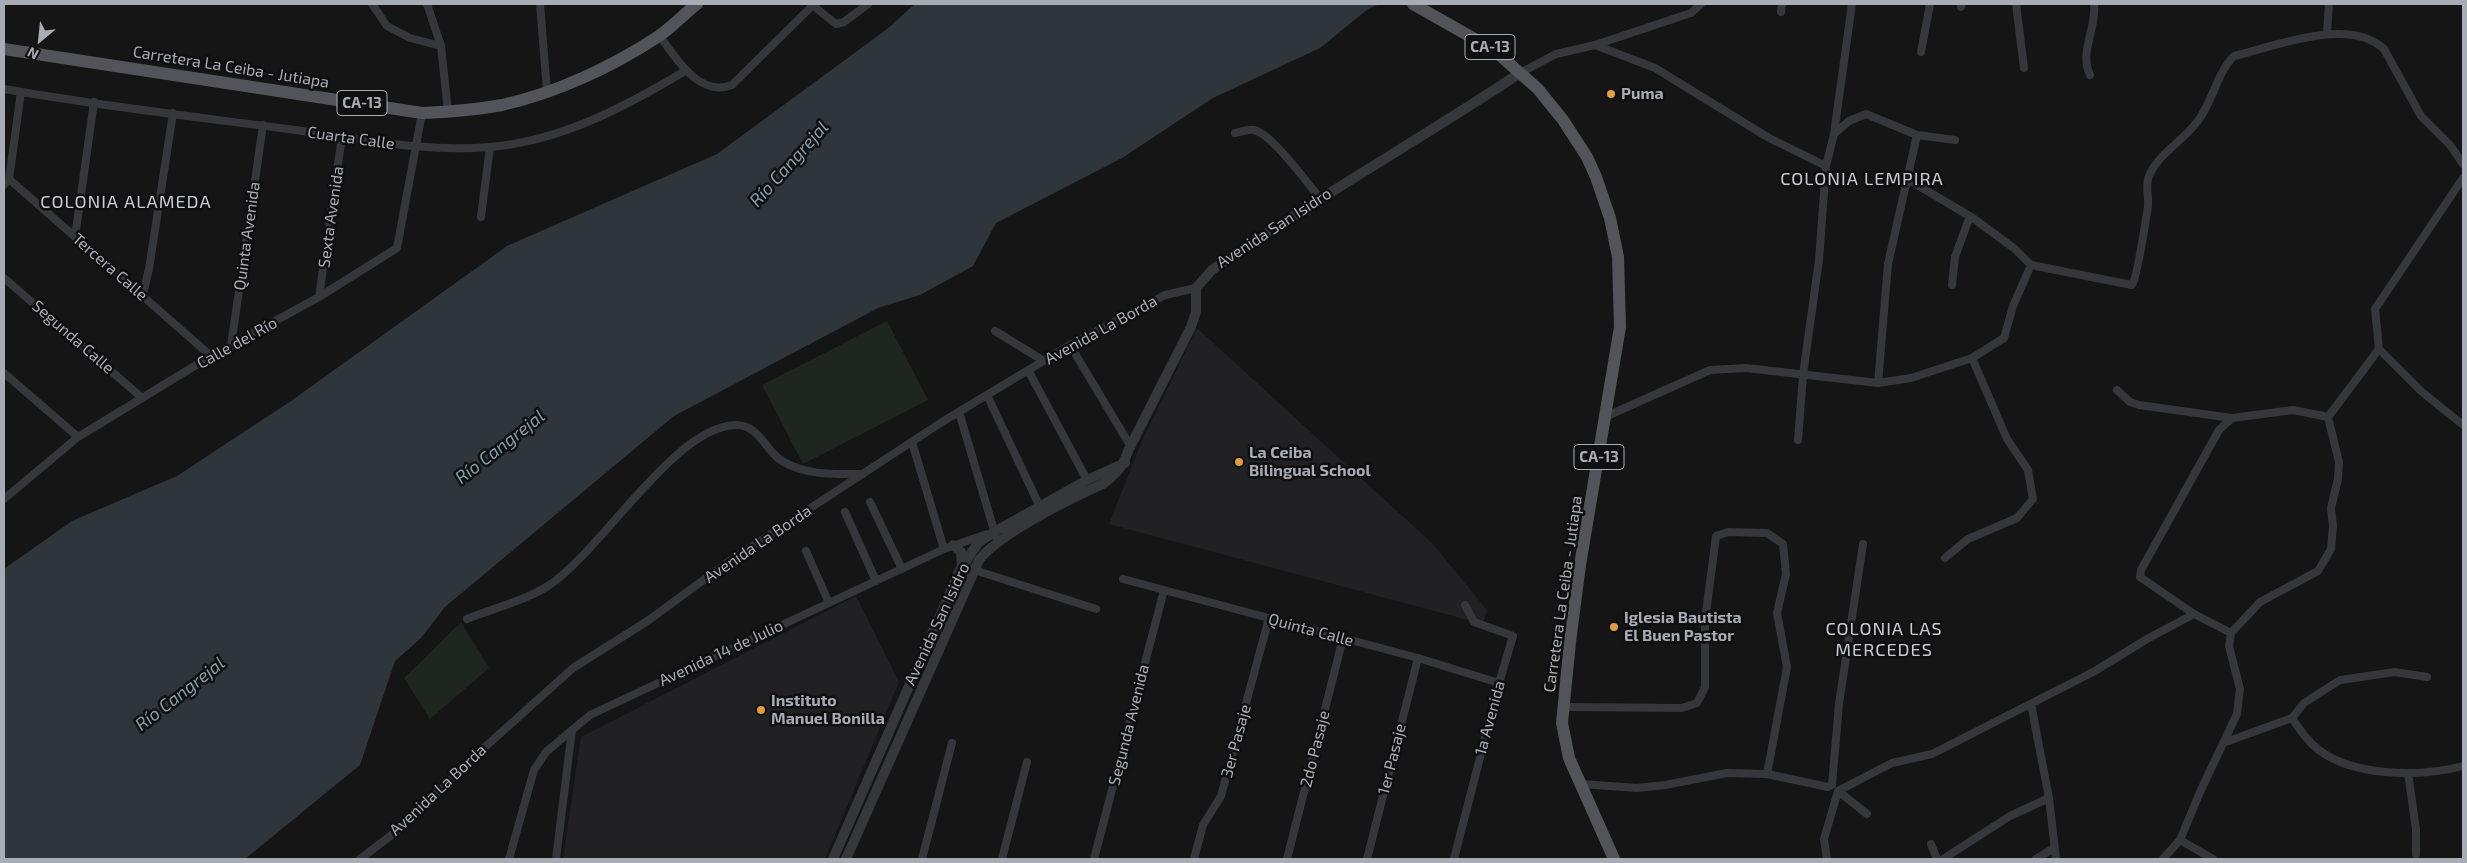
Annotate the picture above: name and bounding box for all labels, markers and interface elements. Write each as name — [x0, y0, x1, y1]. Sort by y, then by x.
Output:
north arrow — [15, 15, 65, 65]
road number: CA-13 — [1465, 34, 1515, 60]
street label: Carretera La Ceiba - Jutiapa — [131, 42, 331, 92]
text: N — [24, 44, 41, 64]
place label: Puma — [1621, 84, 1664, 104]
marker: Puma — [1605, 88, 1617, 100]
road number: CA-13 — [337, 90, 387, 116]
water label: Río Cangrejal — [745, 117, 833, 211]
street label: Cuarta Calle — [306, 122, 396, 154]
street label: Sexta Avenida — [314, 165, 348, 269]
district label: COLONIA LEMPIRA — [1778, 168, 1946, 190]
street label: Quinta Avenida — [230, 181, 264, 291]
street label: Avenida San Isidro — [1213, 184, 1335, 272]
district label: COLONIA ALAMEDA — [38, 191, 214, 213]
street label: Tercera Calle — [68, 229, 152, 305]
street label: Avenida La Borda — [1042, 291, 1160, 369]
street label: Segunda Calle — [28, 296, 118, 378]
street label: Calle del Río — [194, 313, 280, 373]
water label: Río Cangrejal — [451, 405, 549, 489]
place label: La Ceiba Bilingual School — [1249, 443, 1371, 481]
road number: CA-13 — [1574, 444, 1624, 470]
marker: La Ceiba Bilingual School — [1233, 456, 1245, 468]
street label: Carretera La Ceiba - Jutiapa — [1540, 494, 1586, 694]
street label: Avenida La Borda — [701, 501, 815, 587]
street label: Avenida San Isidro — [900, 560, 974, 688]
place label: Iglesia Bautista El Buen Pastor — [1624, 608, 1742, 646]
street label: Quinta Calle — [1266, 609, 1356, 651]
street label: Avenida 14 de Julio — [656, 616, 786, 690]
district label: COLONIA LAS MERCEDES — [1824, 618, 1944, 660]
marker: Iglesia Bautista El Buen Pastor — [1608, 621, 1620, 633]
water label: Río Cangrejal — [131, 652, 229, 736]
street label: Segunda Avenida — [1105, 662, 1153, 788]
street label: 1a Avenida — [1471, 679, 1509, 757]
place label: Instituto Manuel Bonilla — [771, 691, 885, 729]
street label: 3er Pasaje — [1217, 702, 1255, 780]
marker: Instituto Manuel Bonilla — [755, 704, 767, 716]
street label: 2do Pasaje — [1296, 709, 1334, 789]
street label: 1er Pasaje — [1374, 721, 1410, 797]
street label: Avenida La Borda — [386, 740, 490, 840]

